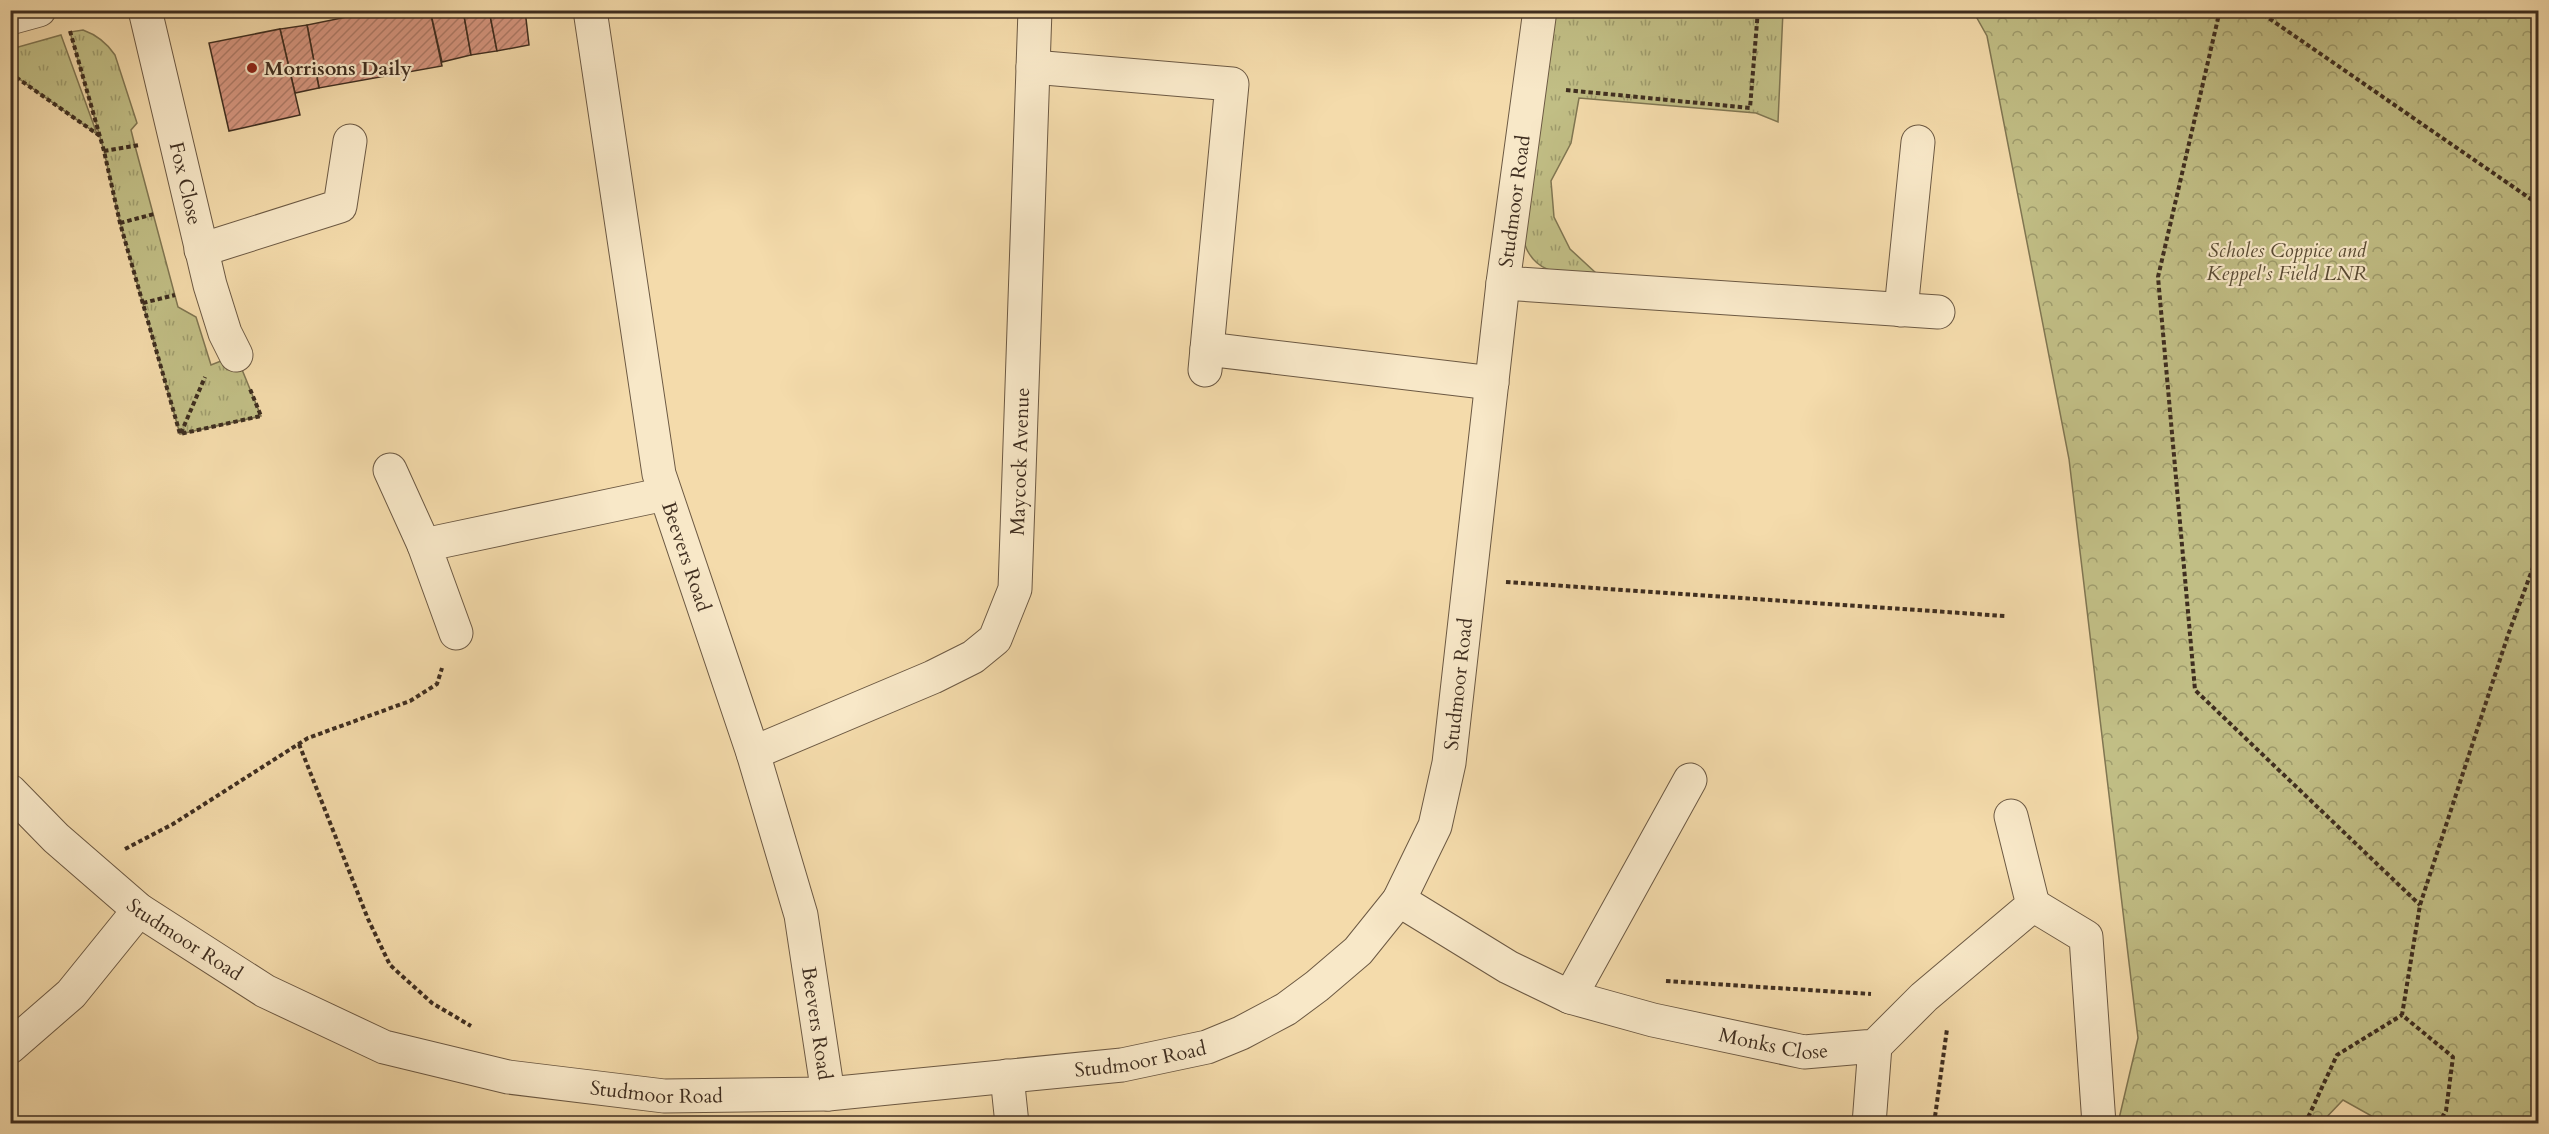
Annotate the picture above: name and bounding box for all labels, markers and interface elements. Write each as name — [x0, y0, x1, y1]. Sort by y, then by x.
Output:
place label: Morrisons Daily — [264, 55, 412, 82]
marker: Morrisons Daily — [245, 61, 259, 75]
street label: Studmoor Road — [1492, 133, 1536, 269]
street label: Fox Close — [163, 139, 209, 227]
park label: Scholes Coppice and Keppel's Field LNR — [2206, 237, 2368, 287]
street label: Maycock Avenue — [1003, 387, 1035, 536]
street label: Beevers Road — [656, 498, 718, 615]
street label: Studmoor Road — [1437, 616, 1479, 752]
street label: Studmoor Road — [121, 892, 248, 987]
street label: Beevers Road — [795, 965, 839, 1082]
street label: Monks Close — [1716, 1021, 1829, 1066]
street label: Studmoor Road — [1073, 1034, 1209, 1083]
street label: Studmoor Road — [589, 1074, 723, 1110]

